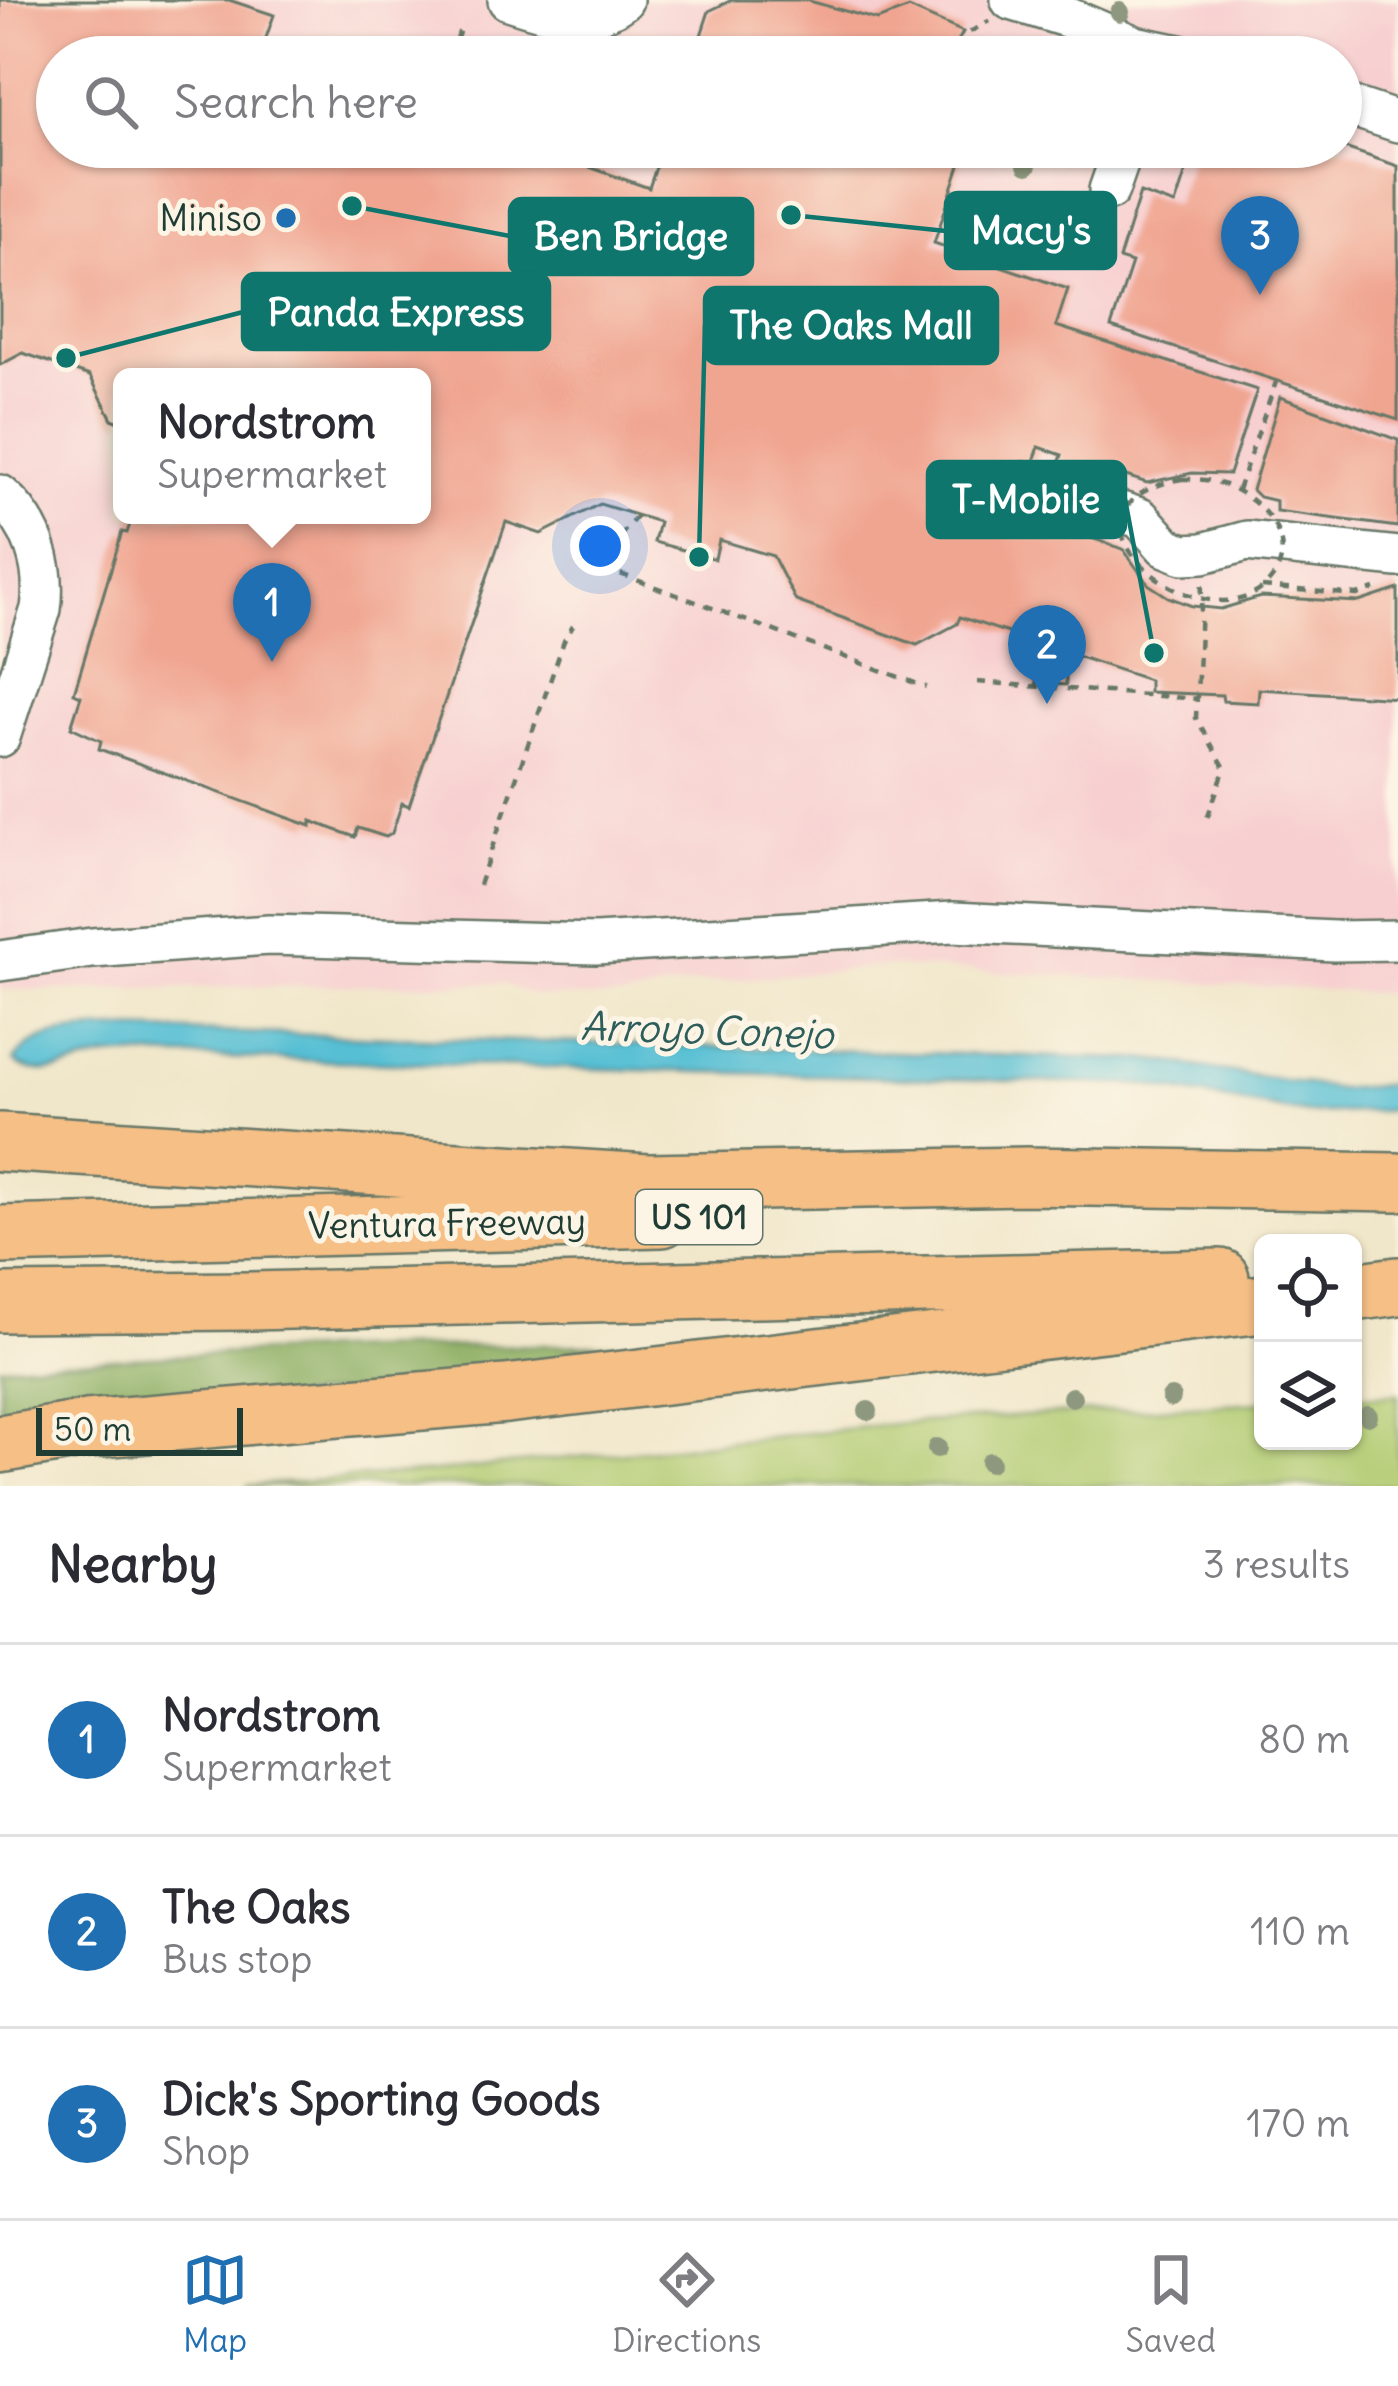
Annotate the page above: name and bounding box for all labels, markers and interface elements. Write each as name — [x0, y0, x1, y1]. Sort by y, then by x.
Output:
search box — [36, 36, 1362, 168]
icon: search — [78, 69, 144, 135]
text: Search here — [174, 74, 418, 130]
callout: Macy's — [946, 193, 1115, 268]
place label: Miniso — [159, 196, 262, 241]
pin: 3 — [1221, 196, 1299, 295]
callout: Ben Bridge — [510, 199, 752, 274]
marker: Miniso — [273, 205, 299, 231]
text: Macy's — [971, 206, 1091, 255]
text: Ben Bridge — [534, 212, 728, 261]
callout: Panda Express — [243, 274, 549, 349]
text: Panda Express — [267, 288, 525, 337]
callout: The Oaks Mall — [705, 288, 997, 363]
text: The Oaks Mall — [729, 301, 973, 350]
popup — [113, 368, 431, 524]
text: Nordstrom — [157, 394, 376, 450]
text: Supermarket — [157, 450, 387, 499]
callout: T-Mobile — [928, 462, 1125, 537]
text: T-Mobile — [952, 475, 1100, 524]
your location — [570, 516, 630, 576]
pin: 1 — [233, 563, 311, 662]
pin: 2 — [1008, 605, 1086, 704]
water label: Arroyo Conejo — [580, 1002, 836, 1059]
road number: US 101 — [636, 1190, 762, 1244]
street label: Ventura Freeway — [308, 1199, 586, 1248]
map controls — [1254, 1234, 1362, 1450]
button: locate — [1254, 1234, 1362, 1342]
button: layers — [1254, 1342, 1362, 1450]
scale bar — [36, 1402, 243, 1455]
text: 50 m — [54, 1408, 131, 1450]
text: Nearby — [48, 1532, 217, 1596]
text: 3 results — [1203, 1540, 1350, 1589]
text: Nordstrom — [162, 1687, 381, 1743]
text: 1 — [79, 1715, 95, 1764]
text: 80 m — [1258, 1715, 1350, 1764]
text: Supermarket — [162, 1743, 392, 1792]
text: The Oaks — [162, 1879, 350, 1935]
text: 2 — [76, 1907, 98, 1956]
text: 110 m — [1250, 1907, 1350, 1956]
text: Bus stop — [162, 1935, 312, 1984]
text: Dick's Sporting Goods — [162, 2071, 600, 2127]
text: 3 — [76, 2099, 98, 2148]
text: 170 m — [1246, 2099, 1350, 2148]
text: Shop — [162, 2127, 250, 2176]
tab: Map — [182, 2247, 248, 2361]
tab: Directions — [612, 2247, 761, 2361]
tab: Saved — [1126, 2247, 1216, 2361]

